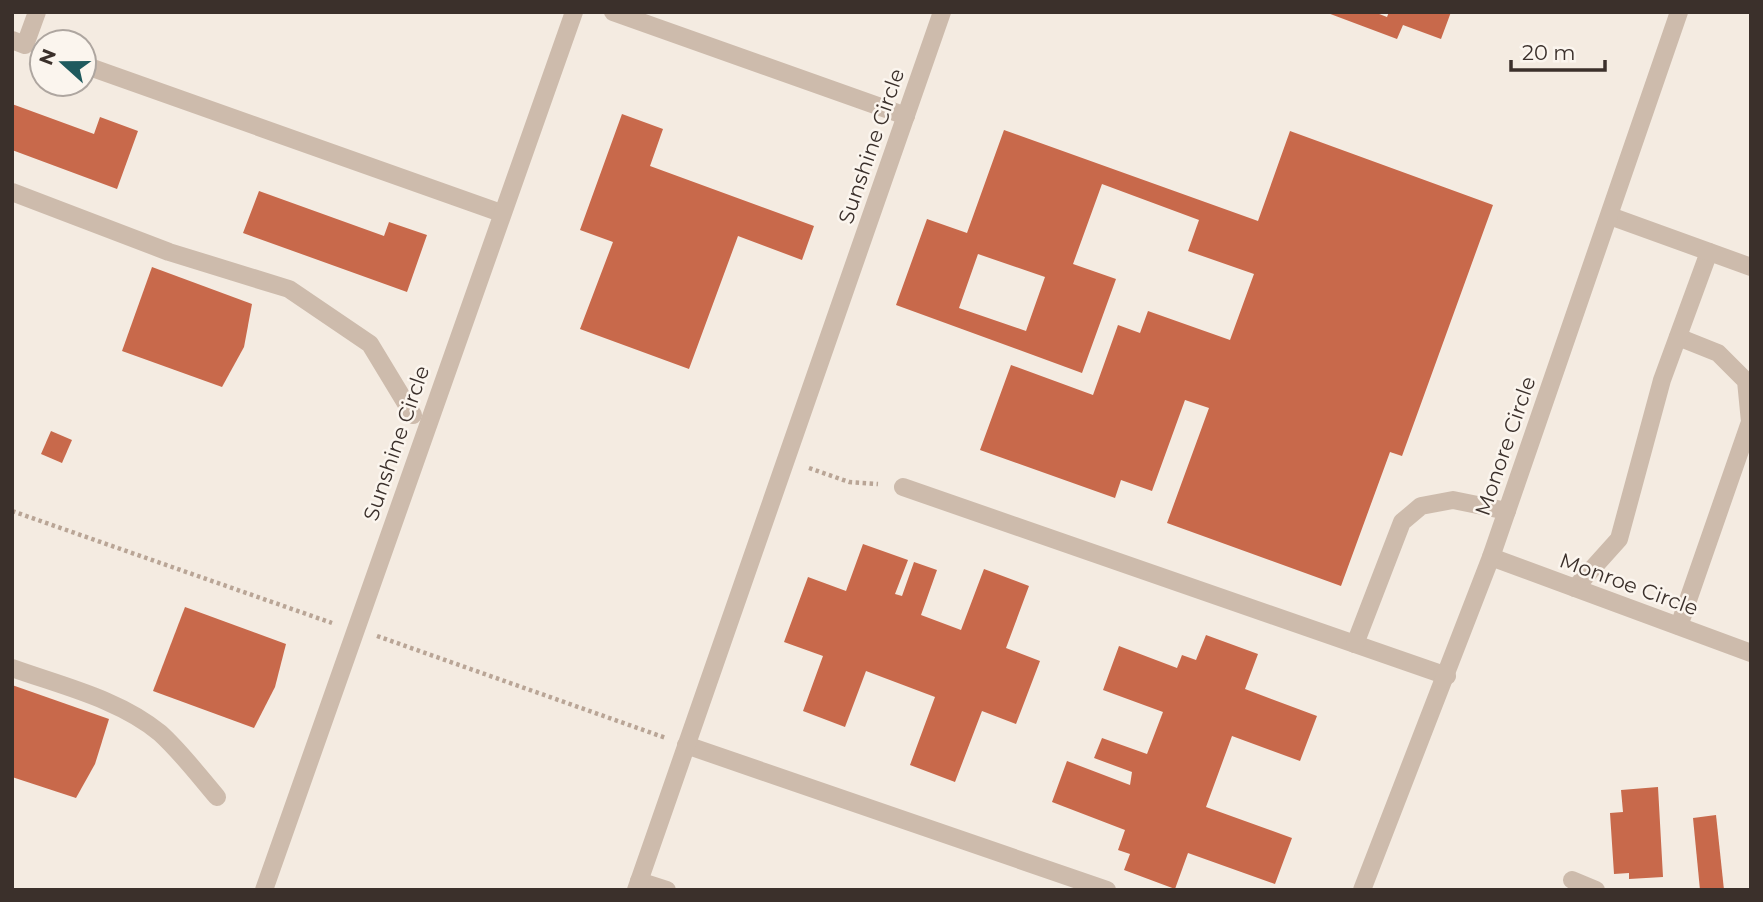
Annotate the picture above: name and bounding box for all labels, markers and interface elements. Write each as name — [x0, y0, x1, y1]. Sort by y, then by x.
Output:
north arrow — [28, 28, 98, 98]
scale bar — [1511, 28, 1606, 72]
text: 20 m — [1522, 40, 1576, 65]
text: N — [34, 46, 61, 68]
street label: Sunshine Circle — [833, 65, 909, 227]
street label: Sunshine Circle — [358, 362, 434, 524]
street label: Monore Circle — [1469, 373, 1541, 519]
street label: Monroe Circle — [1556, 547, 1702, 621]

